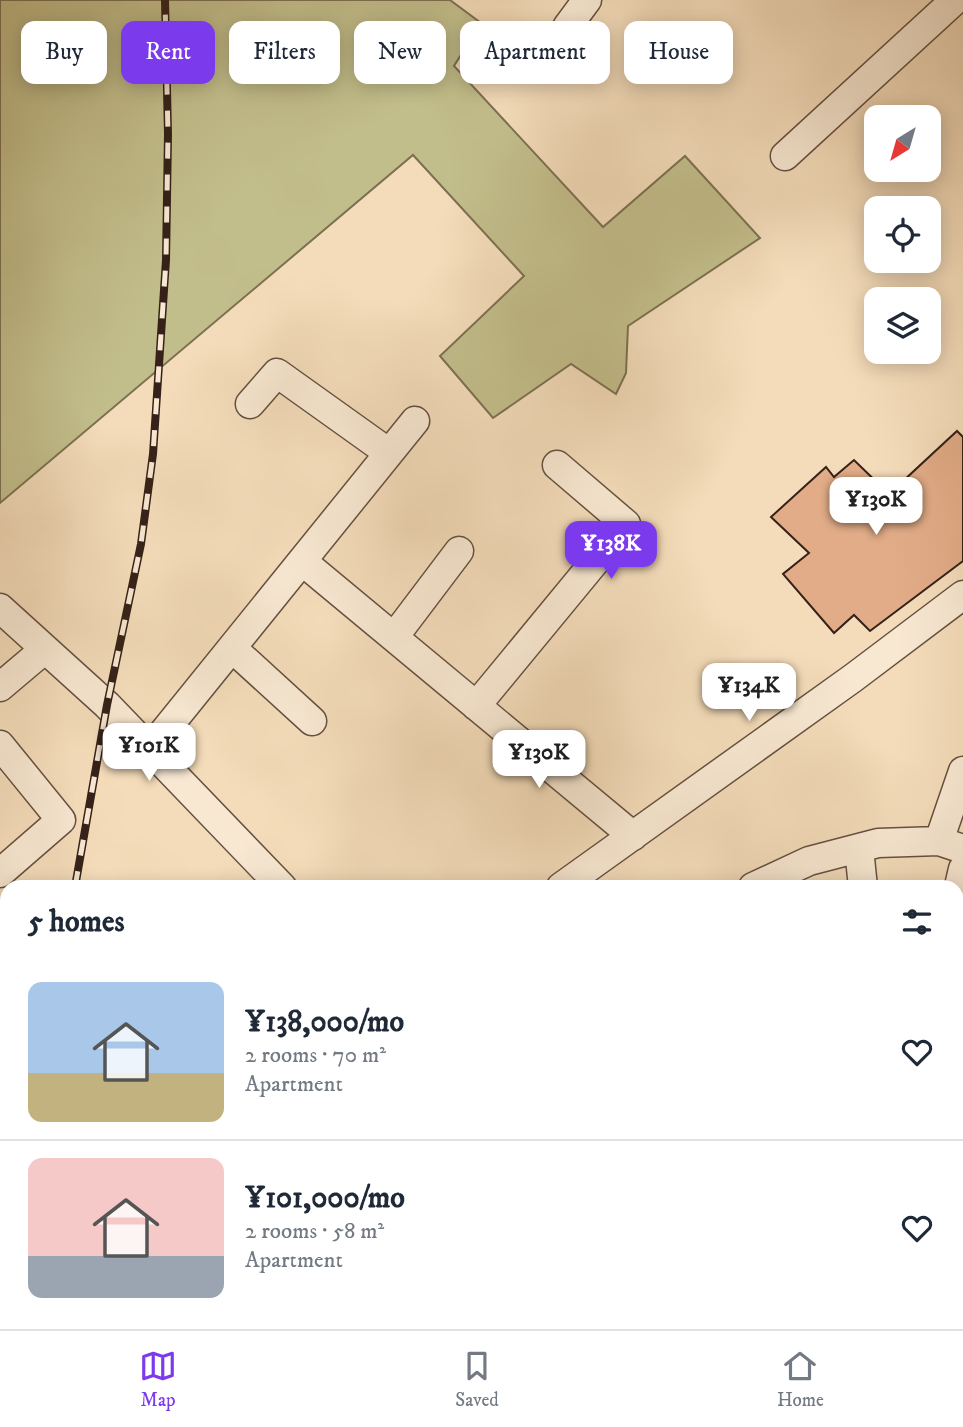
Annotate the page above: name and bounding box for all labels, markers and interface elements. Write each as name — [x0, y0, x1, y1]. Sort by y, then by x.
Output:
chip: Buy — [21, 21, 107, 84]
chip: Rent — [121, 21, 215, 84]
chip: Filters — [229, 21, 340, 84]
chip: New — [354, 21, 446, 84]
chip: Apartment — [460, 21, 610, 84]
chip: House — [624, 21, 733, 84]
north arrow — [864, 105, 942, 182]
map controls — [864, 105, 941, 364]
button: locate — [864, 196, 941, 273]
button: layers — [864, 287, 941, 364]
pin: ¥130K — [827, 477, 925, 537]
text: ¥130K — [846, 485, 907, 514]
pin: ¥138K — [562, 522, 660, 581]
text: ¥138K — [581, 529, 641, 558]
pin: ¥134K — [700, 664, 798, 723]
text: ¥134K — [718, 671, 780, 700]
pin: ¥101K — [100, 724, 198, 783]
pin: ¥130K — [490, 730, 588, 790]
text: ¥101K — [119, 731, 179, 760]
text: ¥130K — [509, 738, 570, 767]
icon: filters — [898, 903, 936, 941]
text: 5 homes — [28, 904, 124, 941]
text: ¥138,000/mo — [245, 1004, 404, 1041]
icon: home — [84, 1010, 168, 1094]
icon: heart — [898, 1033, 936, 1071]
text: 2 rooms · 70 m² — [245, 1041, 386, 1070]
text: Apartment — [245, 1070, 343, 1099]
text: ¥101,000/mo — [245, 1180, 405, 1217]
icon: home — [84, 1186, 168, 1270]
icon: heart — [898, 1209, 936, 1247]
text: 2 rooms · 58 m² — [245, 1217, 384, 1246]
text: Apartment — [245, 1246, 343, 1275]
tab: Map — [139, 1347, 177, 1412]
tab: Saved — [455, 1347, 499, 1412]
tab: Home — [777, 1347, 824, 1412]

